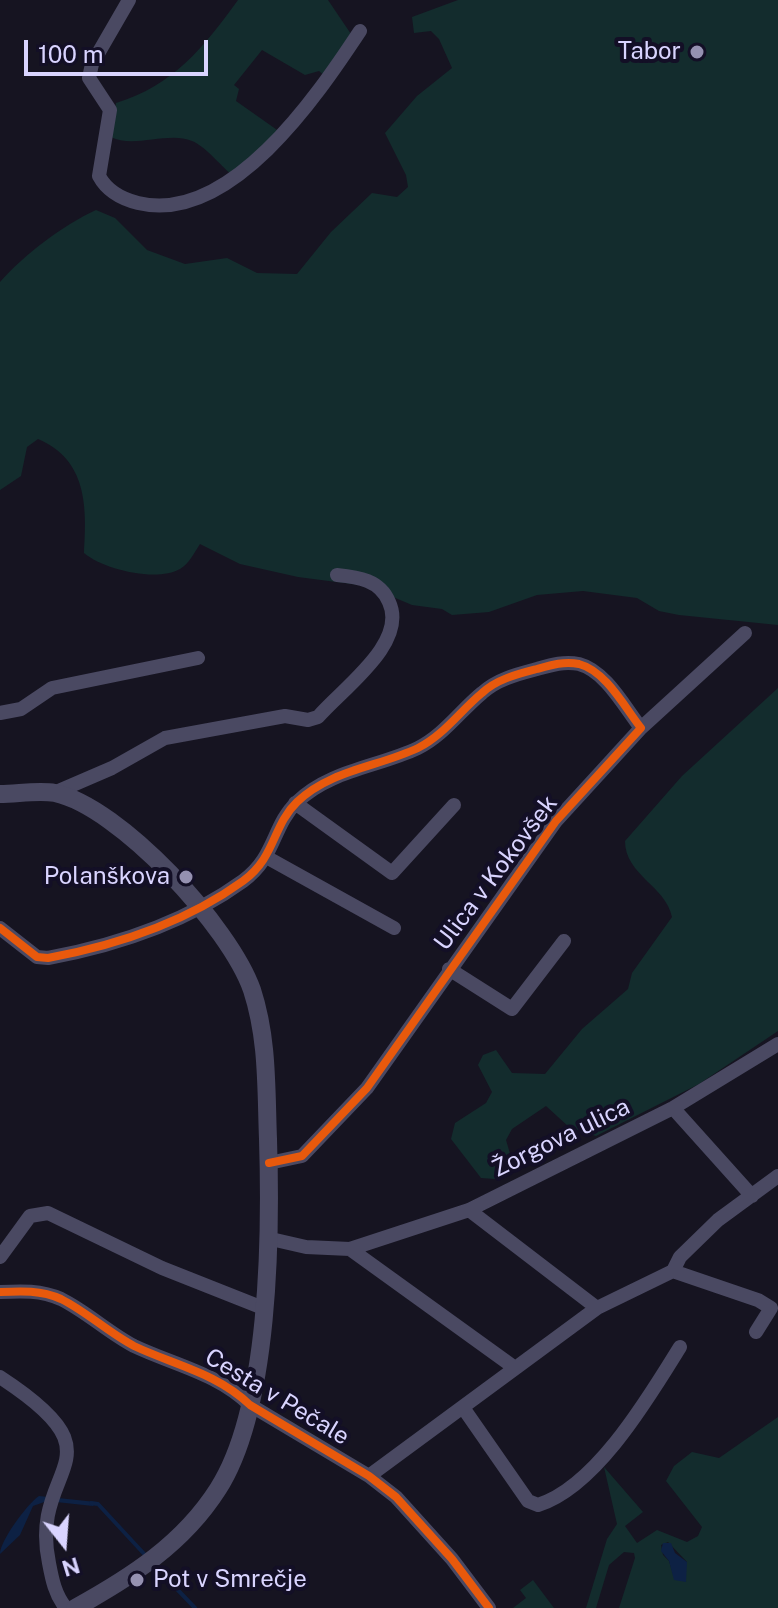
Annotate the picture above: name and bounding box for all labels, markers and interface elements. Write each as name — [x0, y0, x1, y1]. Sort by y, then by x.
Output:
scale bar — [28, 24, 212, 74]
place label: Tabor — [618, 38, 681, 66]
text: 100 m — [38, 40, 104, 68]
marker: Tabor — [688, 43, 706, 61]
street label: Ulica v Kokovšek — [428, 790, 564, 956]
place label: Polanškova — [44, 863, 170, 891]
marker: Polanškova — [177, 868, 195, 886]
street label: Žorgova ulica — [487, 1092, 635, 1184]
street label: Cesta v Pečale — [200, 1343, 354, 1451]
north arrow — [24, 1504, 104, 1584]
text: N — [59, 1552, 83, 1582]
place label: Pot v Smrečje — [153, 1566, 307, 1594]
marker: Pot v Smrečje — [128, 1571, 146, 1589]

